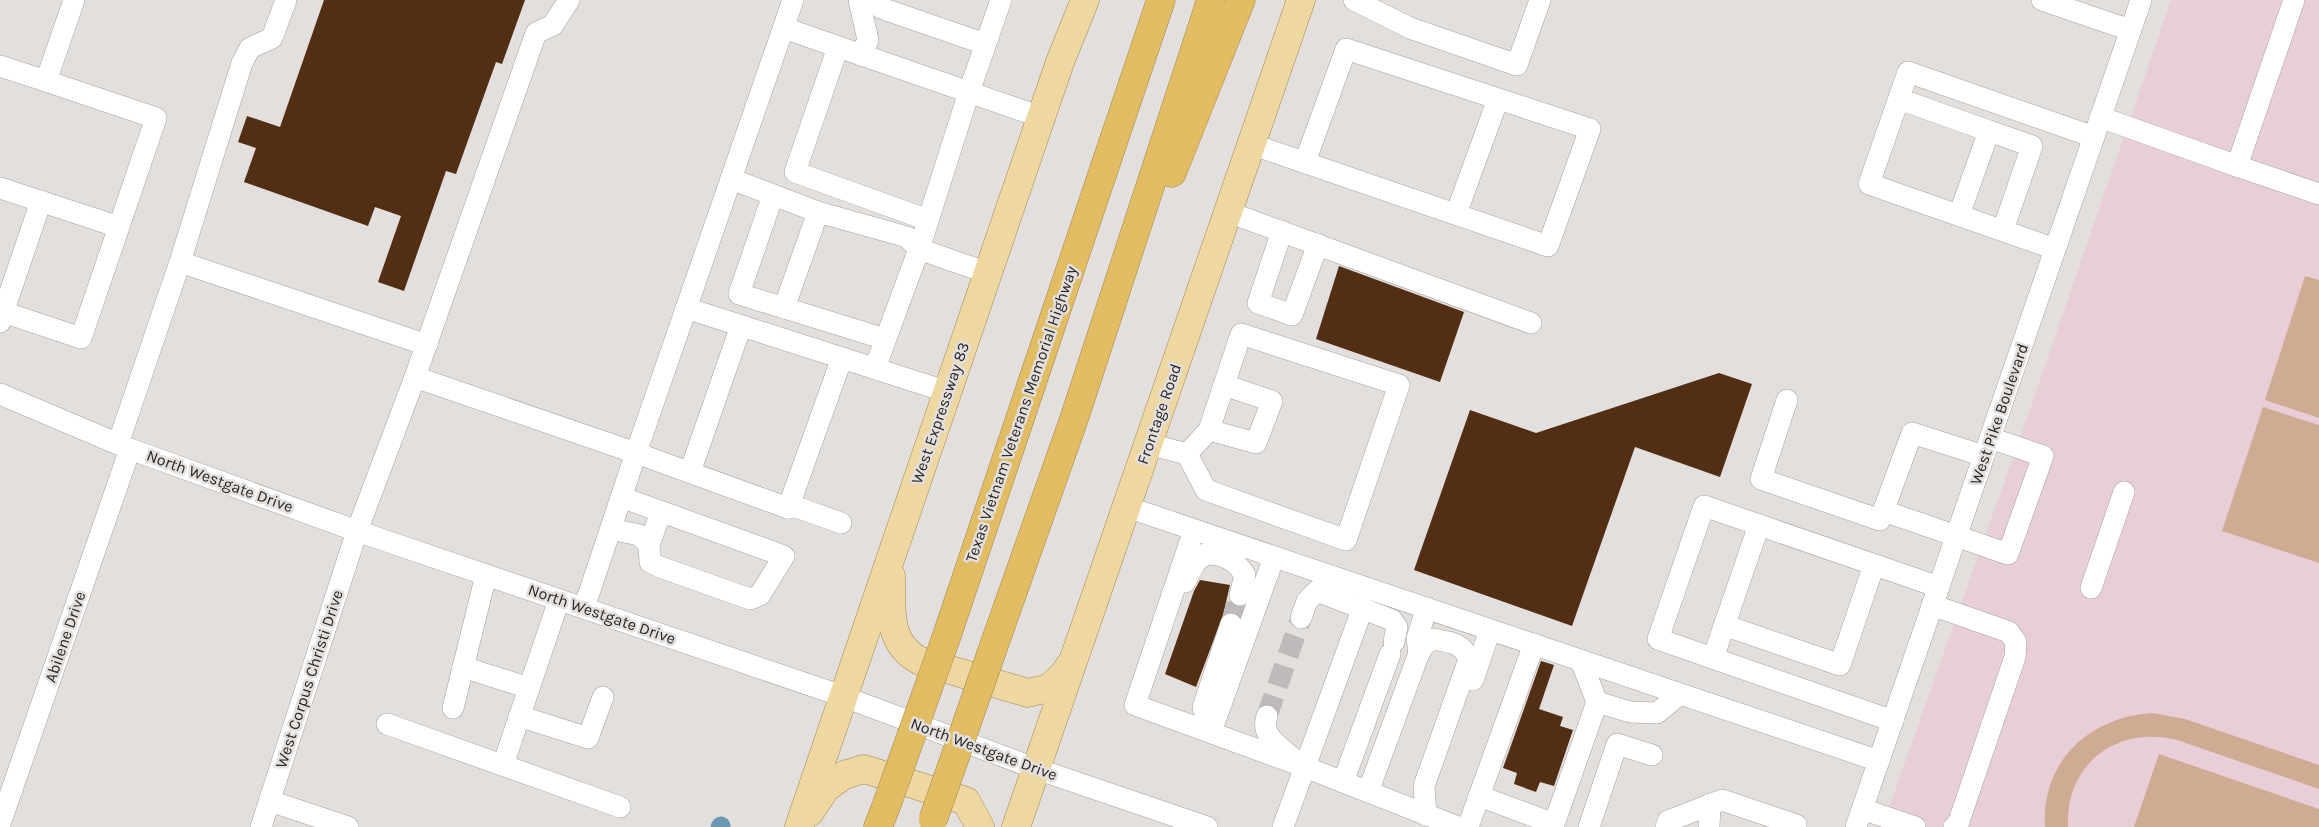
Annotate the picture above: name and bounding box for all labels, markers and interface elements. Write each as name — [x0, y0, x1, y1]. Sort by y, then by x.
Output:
street label: Texas Vietnam Veterans Memorial Highway — [961, 263, 1081, 565]
street label: West Expressway 83 — [907, 340, 973, 486]
street label: West Pike Boulevard — [1966, 341, 2032, 487]
street label: Frontage Road — [1133, 361, 1185, 467]
street label: North Westgate Drive — [144, 446, 296, 516]
street label: North Westgate Drive — [526, 580, 678, 648]
street label: West Corpus Christi Drive — [271, 588, 347, 770]
street label: Abilene Drive — [41, 589, 89, 685]
street label: North Westgate Drive — [908, 714, 1060, 784]

